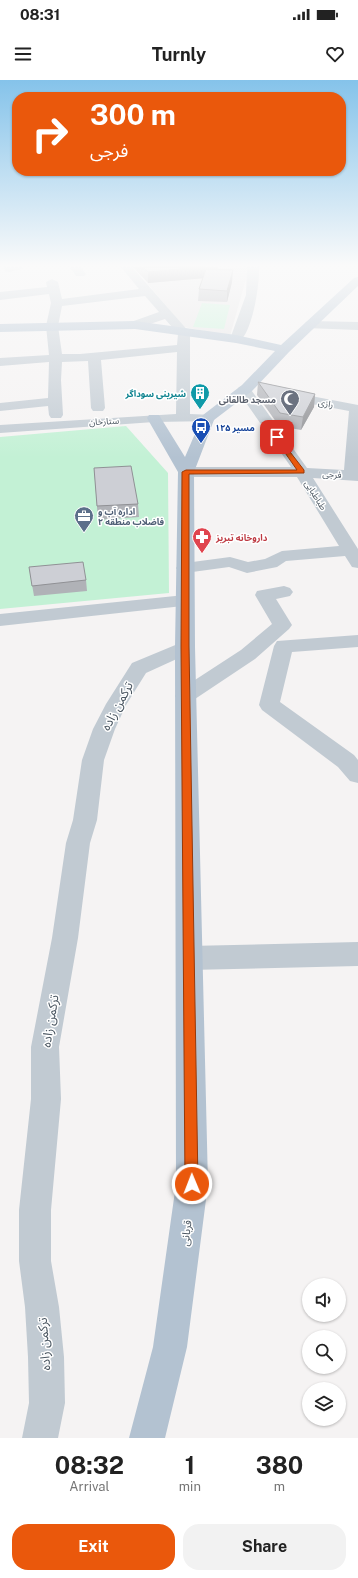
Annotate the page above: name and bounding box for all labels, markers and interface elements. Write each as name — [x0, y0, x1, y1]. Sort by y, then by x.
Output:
text: 08:31 — [20, 6, 60, 23]
icon: menu — [12, 43, 34, 65]
icon: heart — [324, 43, 346, 65]
text: Turnly — [152, 44, 206, 65]
text: 300 m — [90, 98, 176, 131]
icon: right — [24, 108, 76, 160]
text: فرجی — [90, 140, 128, 161]
building icon: شیرینی سوداگر — [189, 382, 211, 410]
place label: شیرینی سوداگر — [125, 388, 186, 400]
mosque icon: مسجد طالقانی — [279, 388, 301, 416]
place label: مسجد طالقانی — [219, 394, 276, 406]
street label: رازی — [317, 396, 335, 411]
street label: ستارخان — [89, 415, 119, 428]
bus stop icon: مسیر ۱۲۵ — [190, 416, 212, 444]
pin — [260, 420, 294, 454]
place label: مسیر ۱۲۵ — [215, 422, 255, 434]
icon: arrive — [266, 426, 288, 448]
street label: فرجی — [322, 468, 342, 481]
street label: طباطبایی — [303, 478, 329, 512]
office icon: اداره آب و فاضلاب منطقه ۲ — [73, 505, 95, 533]
place label: اداره آب و فاضلاب منطقه ۲ — [98, 506, 165, 528]
pharmacy icon: داروخانه تبریز — [191, 526, 213, 554]
place label: داروخانه تبریز — [215, 532, 268, 544]
street label: ترکمن زاده — [98, 679, 137, 733]
street label: ترکمن زاده — [38, 993, 63, 1049]
position arrow — [171, 1163, 213, 1205]
street label: قربانی — [178, 1219, 195, 1247]
map controls — [302, 1278, 346, 1426]
button: sound — [302, 1278, 346, 1322]
street label: ترکمن زاده — [35, 1317, 54, 1371]
button: search — [302, 1330, 346, 1374]
button: layers — [302, 1382, 346, 1426]
text: 08:32 — [55, 1451, 124, 1479]
text: 1 — [185, 1451, 195, 1479]
text: 380 — [256, 1451, 303, 1479]
text: Arrival — [69, 1479, 110, 1494]
text: min — [179, 1479, 201, 1494]
text: m — [274, 1479, 285, 1494]
button: Exit — [12, 1524, 175, 1570]
button: Share — [183, 1524, 346, 1570]

